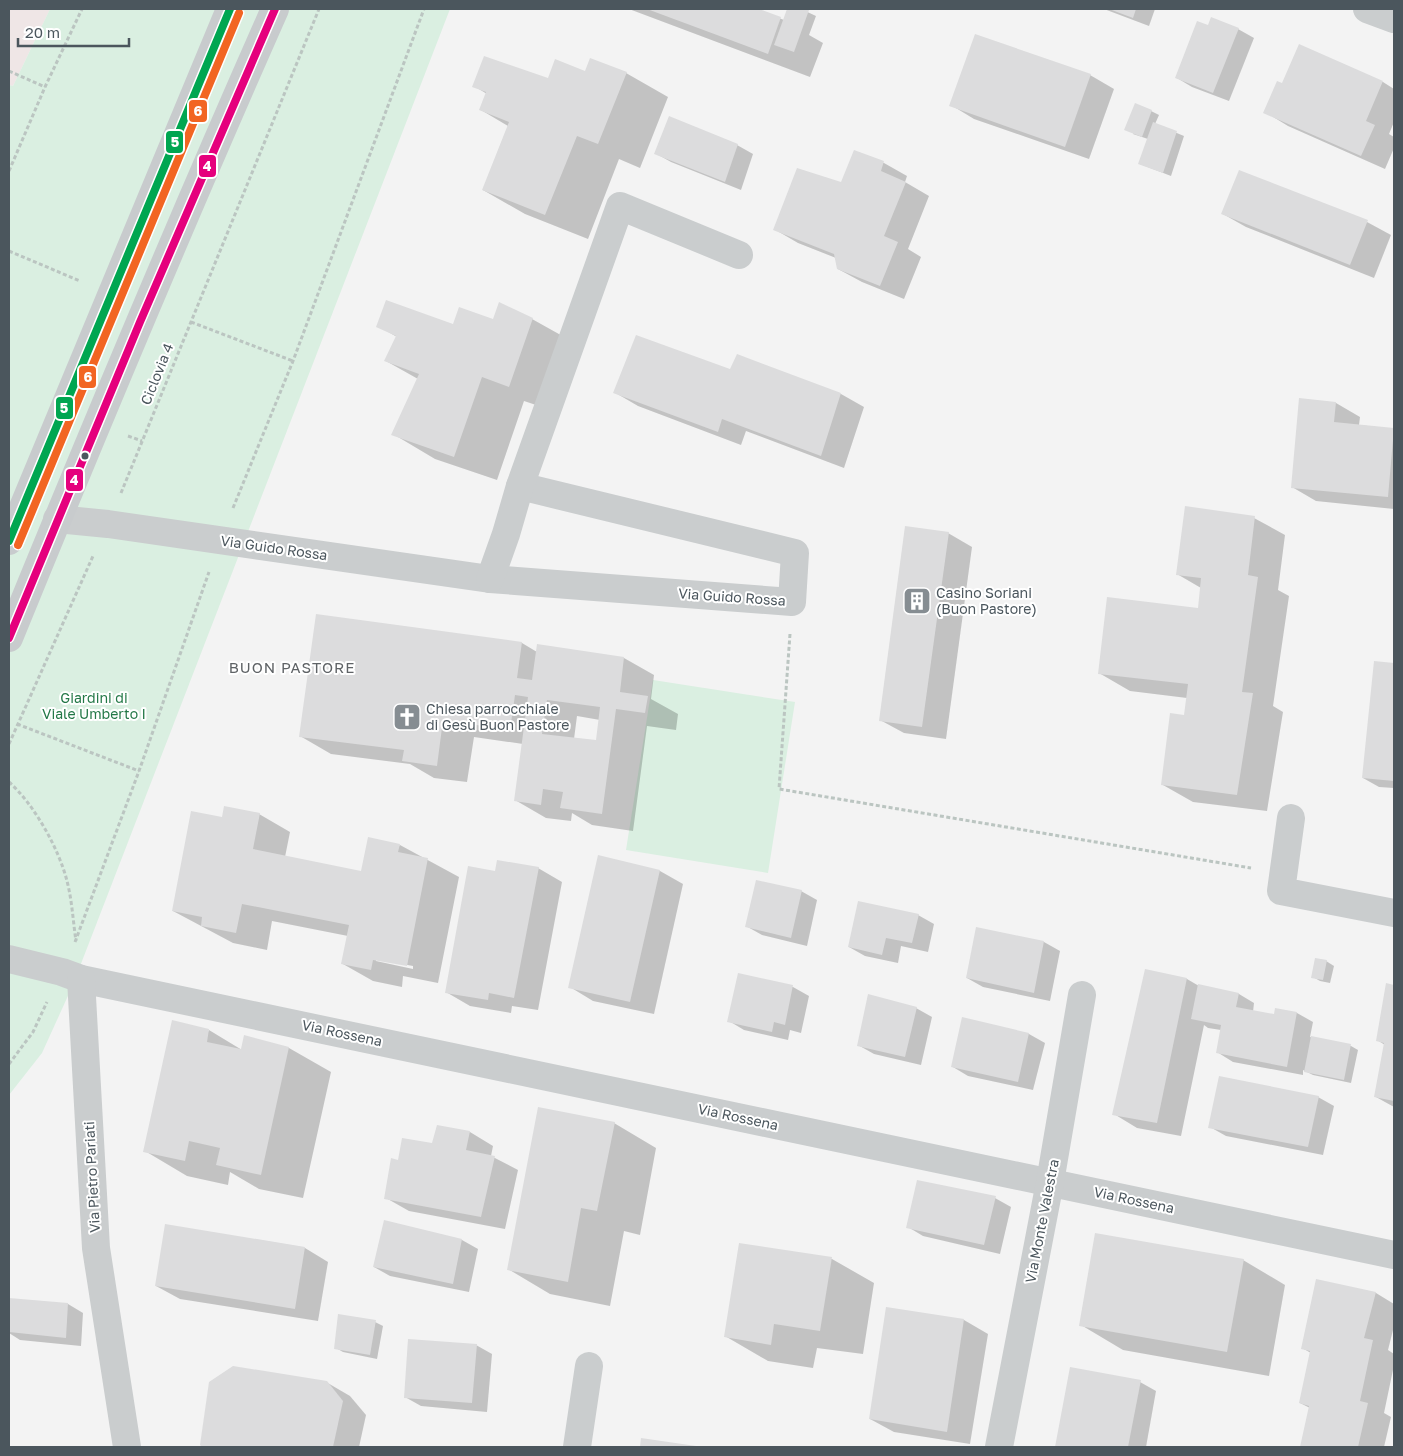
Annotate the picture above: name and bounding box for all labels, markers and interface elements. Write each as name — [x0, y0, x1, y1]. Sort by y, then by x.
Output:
scale bar — [18, 15, 129, 47]
text: 20 m — [25, 23, 60, 41]
line badge: 6 — [188, 99, 208, 123]
text: 6 — [194, 102, 203, 119]
line badge: 5 — [165, 130, 184, 154]
text: 5 — [171, 133, 180, 150]
line badge: 4 — [198, 154, 217, 178]
text: 4 — [203, 157, 212, 174]
street label: Ciclovia 4 — [136, 341, 177, 407]
line badge: 6 — [78, 365, 97, 389]
text: 6 — [84, 368, 93, 385]
line badge: 5 — [55, 396, 74, 420]
text: 5 — [60, 399, 69, 416]
unlabelled marker — [80, 451, 90, 461]
line badge: 4 — [65, 468, 84, 492]
text: 4 — [70, 471, 79, 488]
street label: Via Guido Rossa — [220, 532, 329, 563]
street label: Via Guido Rossa — [678, 584, 786, 609]
place label: Casino Soriani (Buon Pastore) — [936, 584, 1037, 617]
building icon: Casino Soriani (Buon Pastore) — [902, 586, 932, 616]
district label: BUON PASTORE — [229, 658, 355, 676]
park label: Giardini di Viale Umberto I — [42, 689, 146, 722]
place label: Chiesa parrocchiale di Gesù Buon Pastore — [426, 700, 569, 733]
church icon: Chiesa parrocchiale di Gesù Buon Pastore — [392, 702, 422, 732]
street label: Via Rossena — [300, 1016, 384, 1049]
street label: Via Rossena — [696, 1100, 780, 1133]
street label: Via Pietro Pariati — [80, 1121, 103, 1233]
street label: Via Monte Valestra — [1021, 1158, 1062, 1284]
street label: Via Rossena — [1092, 1183, 1176, 1216]

